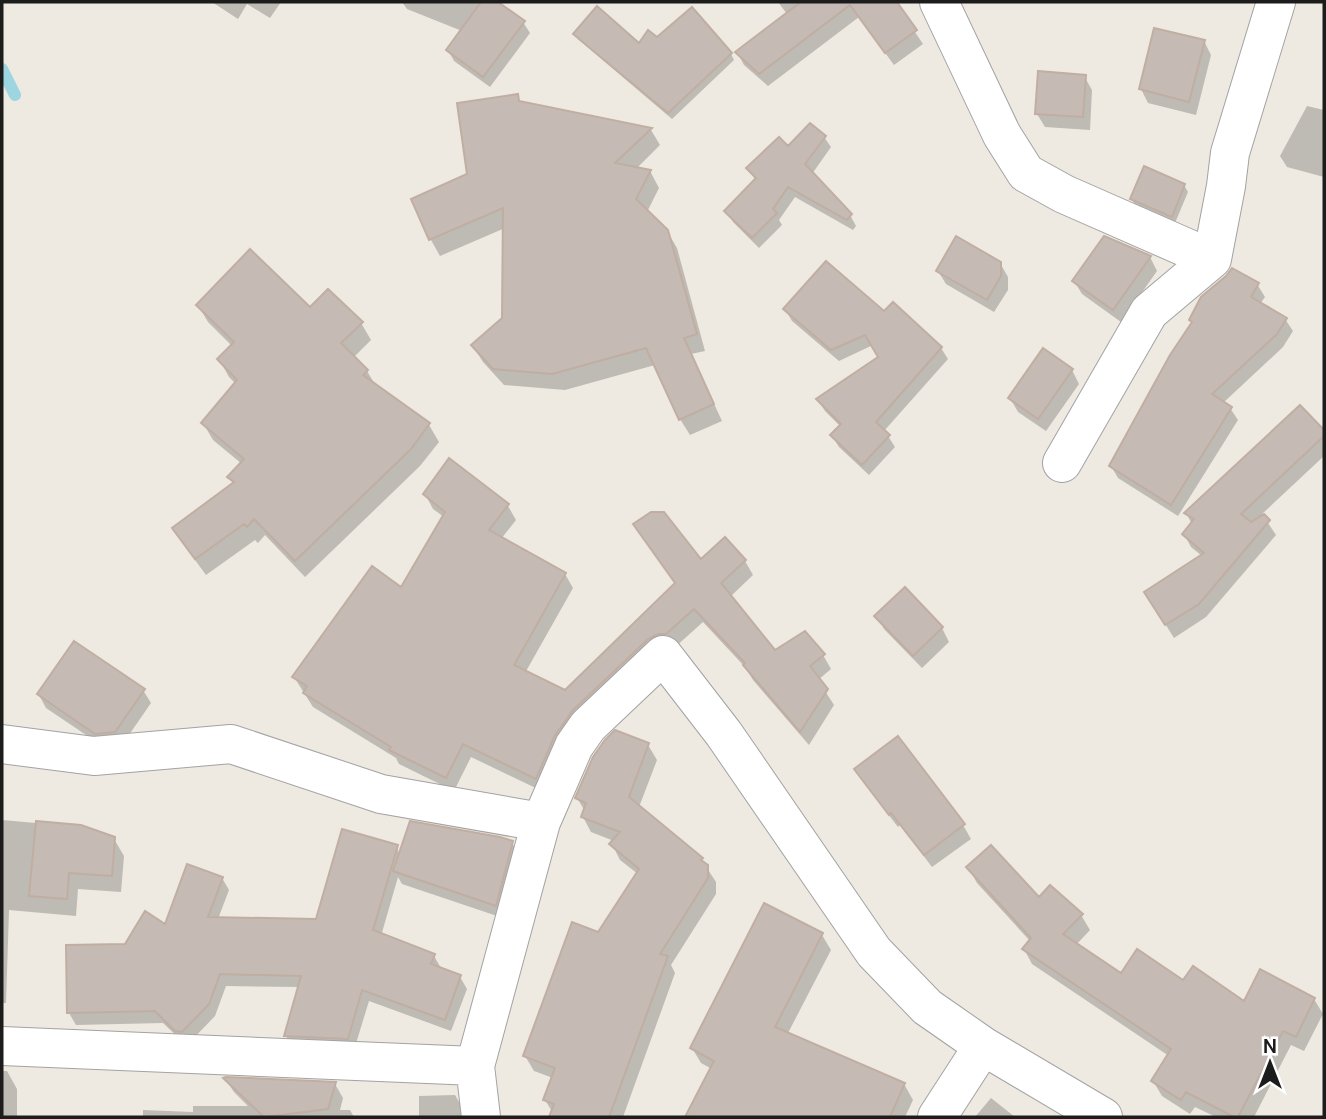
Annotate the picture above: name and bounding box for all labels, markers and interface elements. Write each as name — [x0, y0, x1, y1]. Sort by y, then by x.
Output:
north arrow — [1235, 1028, 1305, 1098]
text: N — [1263, 1034, 1277, 1059]

